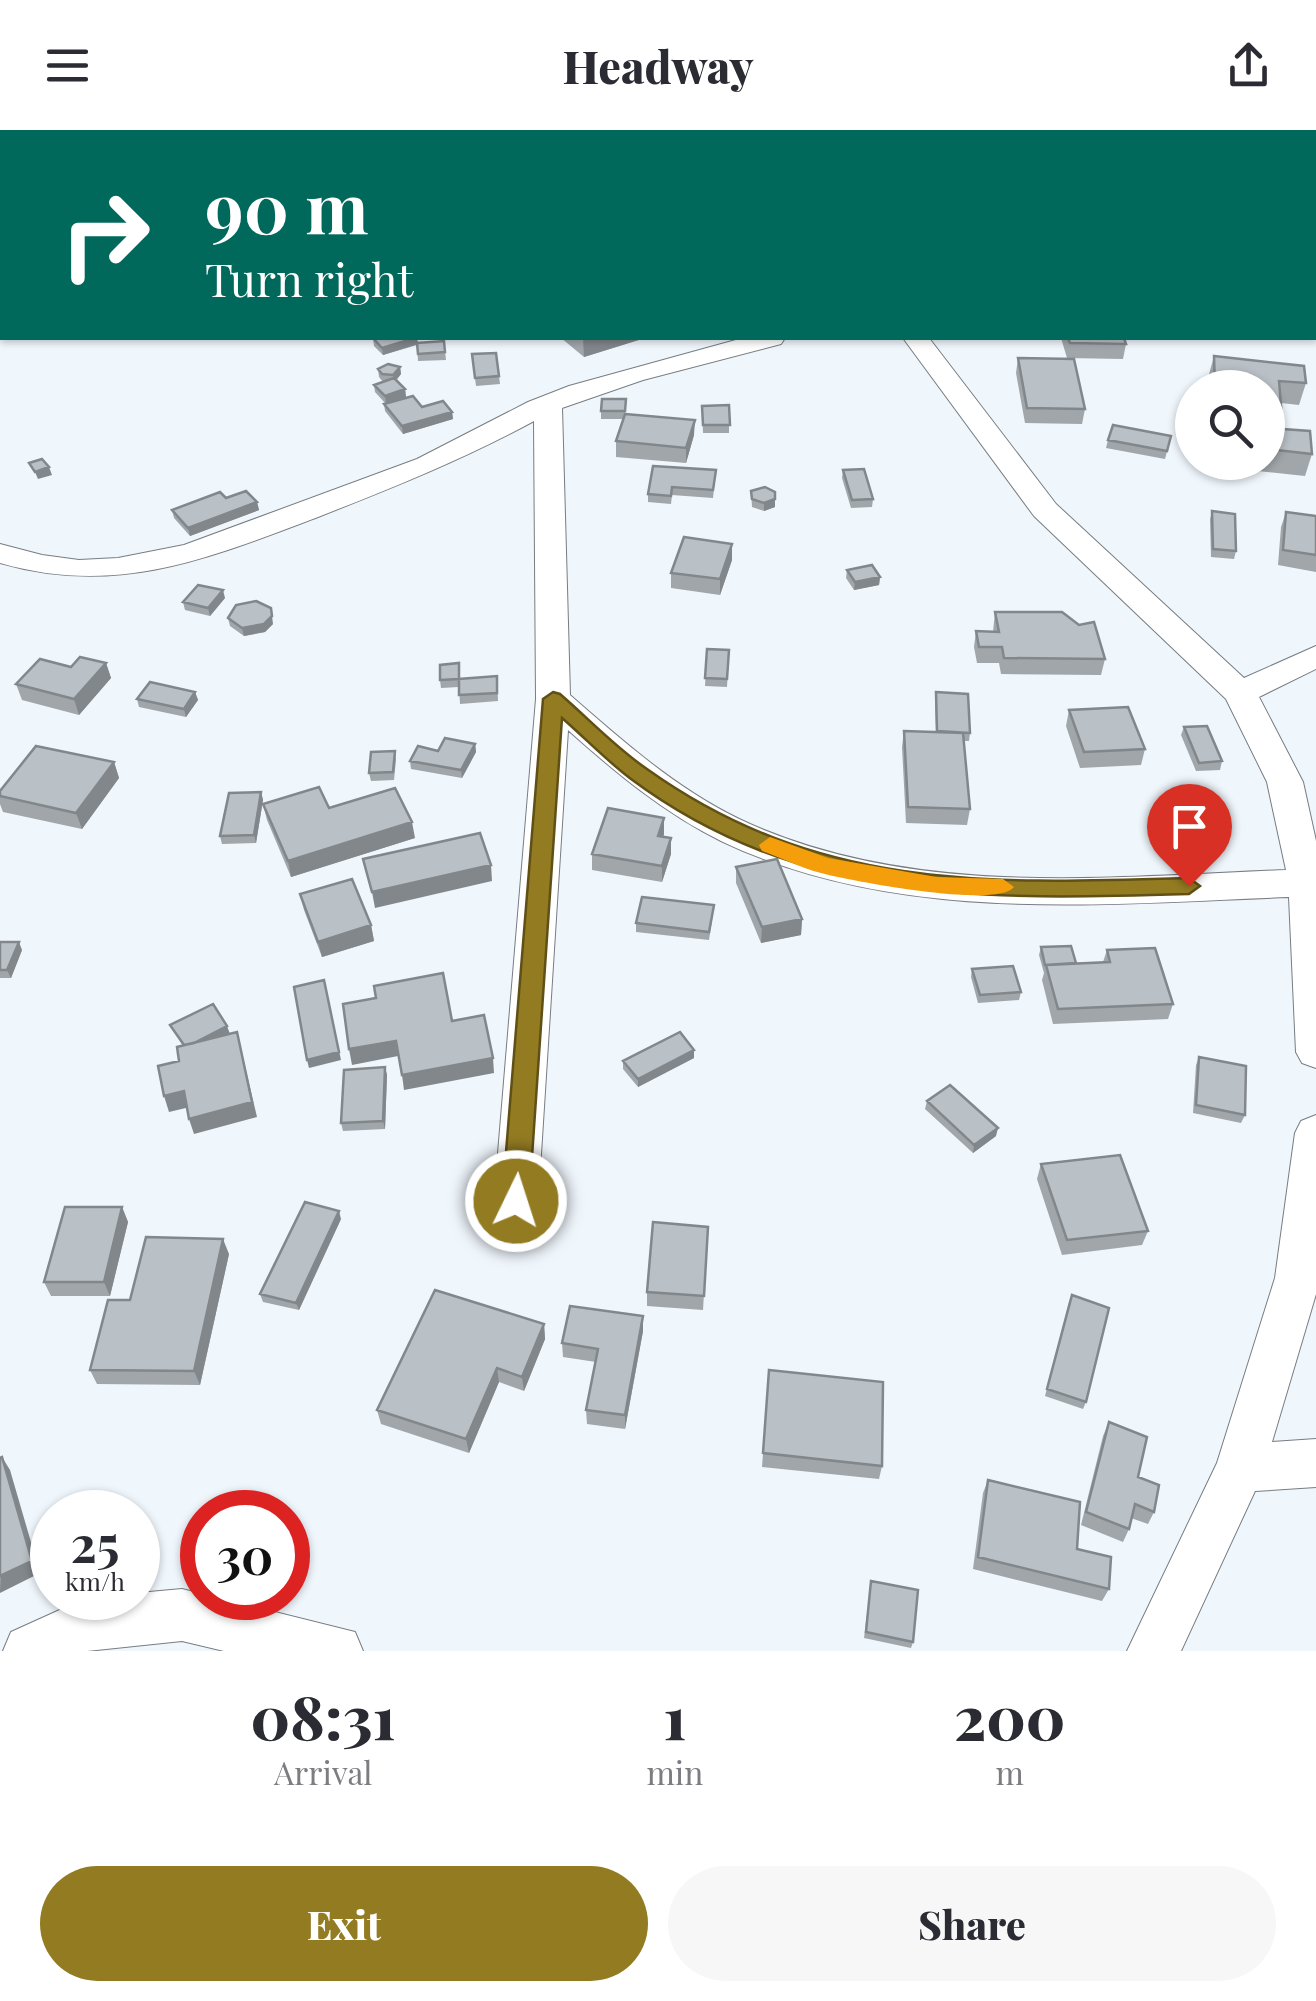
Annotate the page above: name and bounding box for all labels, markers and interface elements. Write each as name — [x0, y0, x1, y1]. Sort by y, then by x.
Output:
text: Headway — [563, 35, 753, 95]
icon: menu — [40, 38, 95, 93]
icon: share — [1221, 38, 1276, 93]
text: 90 m — [205, 158, 369, 252]
icon: right — [40, 170, 170, 300]
text: Turn right — [205, 248, 413, 308]
map controls — [1175, 370, 1285, 480]
button: search — [1175, 370, 1285, 480]
pin — [1147, 784, 1232, 887]
icon: arrive — [1162, 799, 1217, 854]
position arrow — [464, 1149, 568, 1253]
speed limit sign: 30 — [180, 1490, 310, 1620]
text: 25 — [70, 1509, 120, 1576]
text: km/h — [65, 1564, 125, 1597]
text: 08:31 — [251, 1675, 396, 1755]
text: 1 — [663, 1675, 686, 1755]
text: 200 — [954, 1675, 1065, 1755]
text: Arrival — [274, 1750, 372, 1793]
text: min — [646, 1750, 703, 1793]
text: m — [995, 1750, 1024, 1793]
button: Exit — [40, 1866, 648, 1981]
button: Share — [668, 1866, 1276, 1981]

